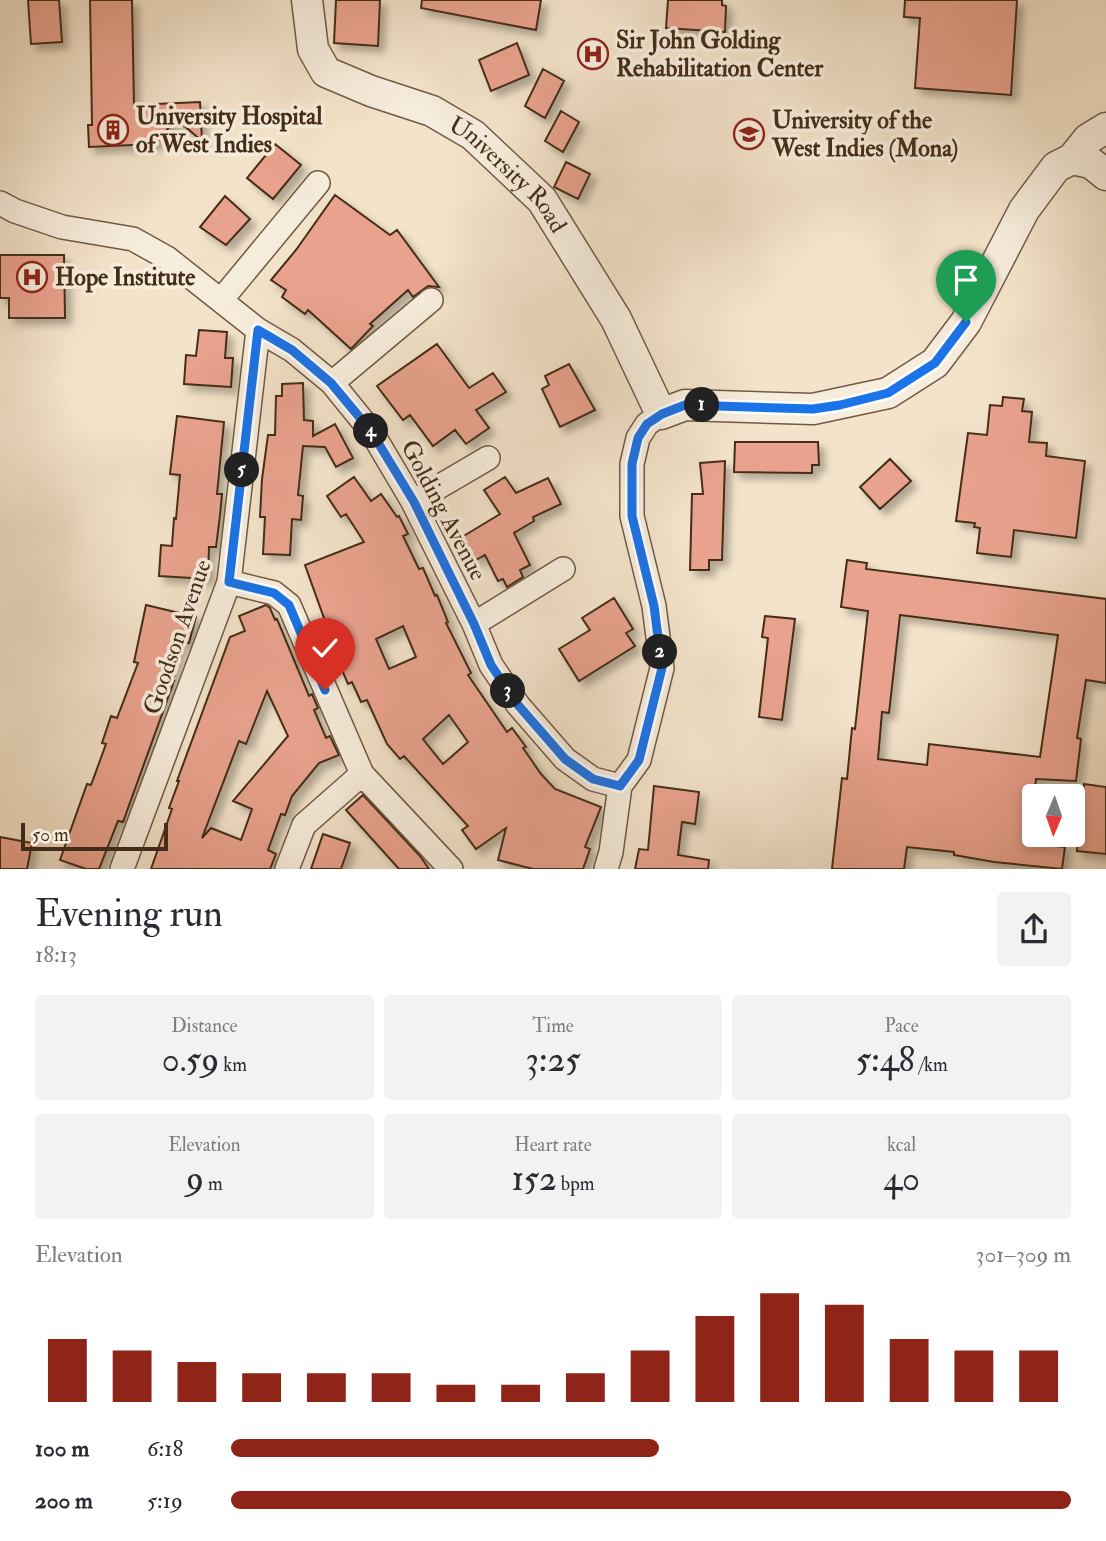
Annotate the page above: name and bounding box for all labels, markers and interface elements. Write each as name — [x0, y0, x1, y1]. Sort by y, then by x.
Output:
place label: Sir John Golding Rehabilitation Center — [616, 25, 824, 84]
hospital icon: Sir John Golding Rehabilitation Center — [576, 37, 610, 71]
place label: University Hospital of West Indies — [136, 101, 323, 160]
place label: University of the West Indies (Mona) — [771, 105, 958, 164]
street label: University Road — [443, 109, 574, 239]
building icon: University Hospital of West Indies — [96, 113, 130, 147]
school or university icon: University of the West Indies (Mona) — [732, 117, 766, 151]
pin — [936, 250, 996, 322]
hospital icon: Hope Institute — [15, 260, 49, 294]
icon: arrive — [947, 261, 985, 299]
place label: Hope Institute — [55, 262, 195, 293]
pin: 1 — [684, 388, 720, 422]
text: 1 — [698, 392, 705, 416]
pin: 4 — [354, 414, 388, 448]
text: 4 — [365, 418, 376, 442]
street label: Golding Avenue — [394, 435, 494, 586]
pin: 5 — [224, 452, 260, 488]
text: 5 — [237, 457, 246, 481]
street label: Goodson Avenue — [136, 556, 218, 719]
pin — [295, 618, 355, 690]
icon: check — [306, 629, 344, 667]
pin: 2 — [642, 634, 678, 670]
text: 2 — [655, 639, 664, 663]
pin: 3 — [490, 674, 526, 708]
text: 3 — [504, 678, 511, 702]
north arrow — [1022, 784, 1085, 847]
map controls — [1022, 784, 1085, 847]
scale bar — [21, 820, 168, 852]
text: 50 m — [32, 823, 69, 847]
text: Evening run — [35, 890, 223, 938]
button: share — [997, 892, 1071, 966]
text: 18:13 — [35, 940, 77, 969]
text: Distance — [171, 1014, 238, 1038]
text: Time — [532, 1014, 574, 1038]
text: Pace — [885, 1014, 919, 1038]
text: 0.59 — [162, 1038, 219, 1082]
text: 3:25 — [525, 1038, 581, 1082]
text: 5:48 — [856, 1038, 915, 1082]
text: km — [219, 1053, 247, 1077]
text: /km — [915, 1053, 948, 1077]
text: Elevation — [168, 1133, 241, 1157]
text: Heart rate — [514, 1133, 592, 1157]
text: kcal — [887, 1133, 916, 1157]
text: 9 — [186, 1157, 204, 1201]
text: 152 — [511, 1157, 557, 1201]
text: 40 — [883, 1157, 920, 1201]
text: m — [204, 1172, 223, 1196]
text: bpm — [557, 1172, 595, 1196]
text: Elevation — [35, 1240, 123, 1269]
text: 301–309 m — [976, 1240, 1071, 1269]
text: 100 m — [35, 1434, 89, 1463]
text: 6:18 — [147, 1434, 183, 1463]
text: 200 m — [35, 1486, 93, 1515]
text: 5:19 — [147, 1486, 183, 1515]

